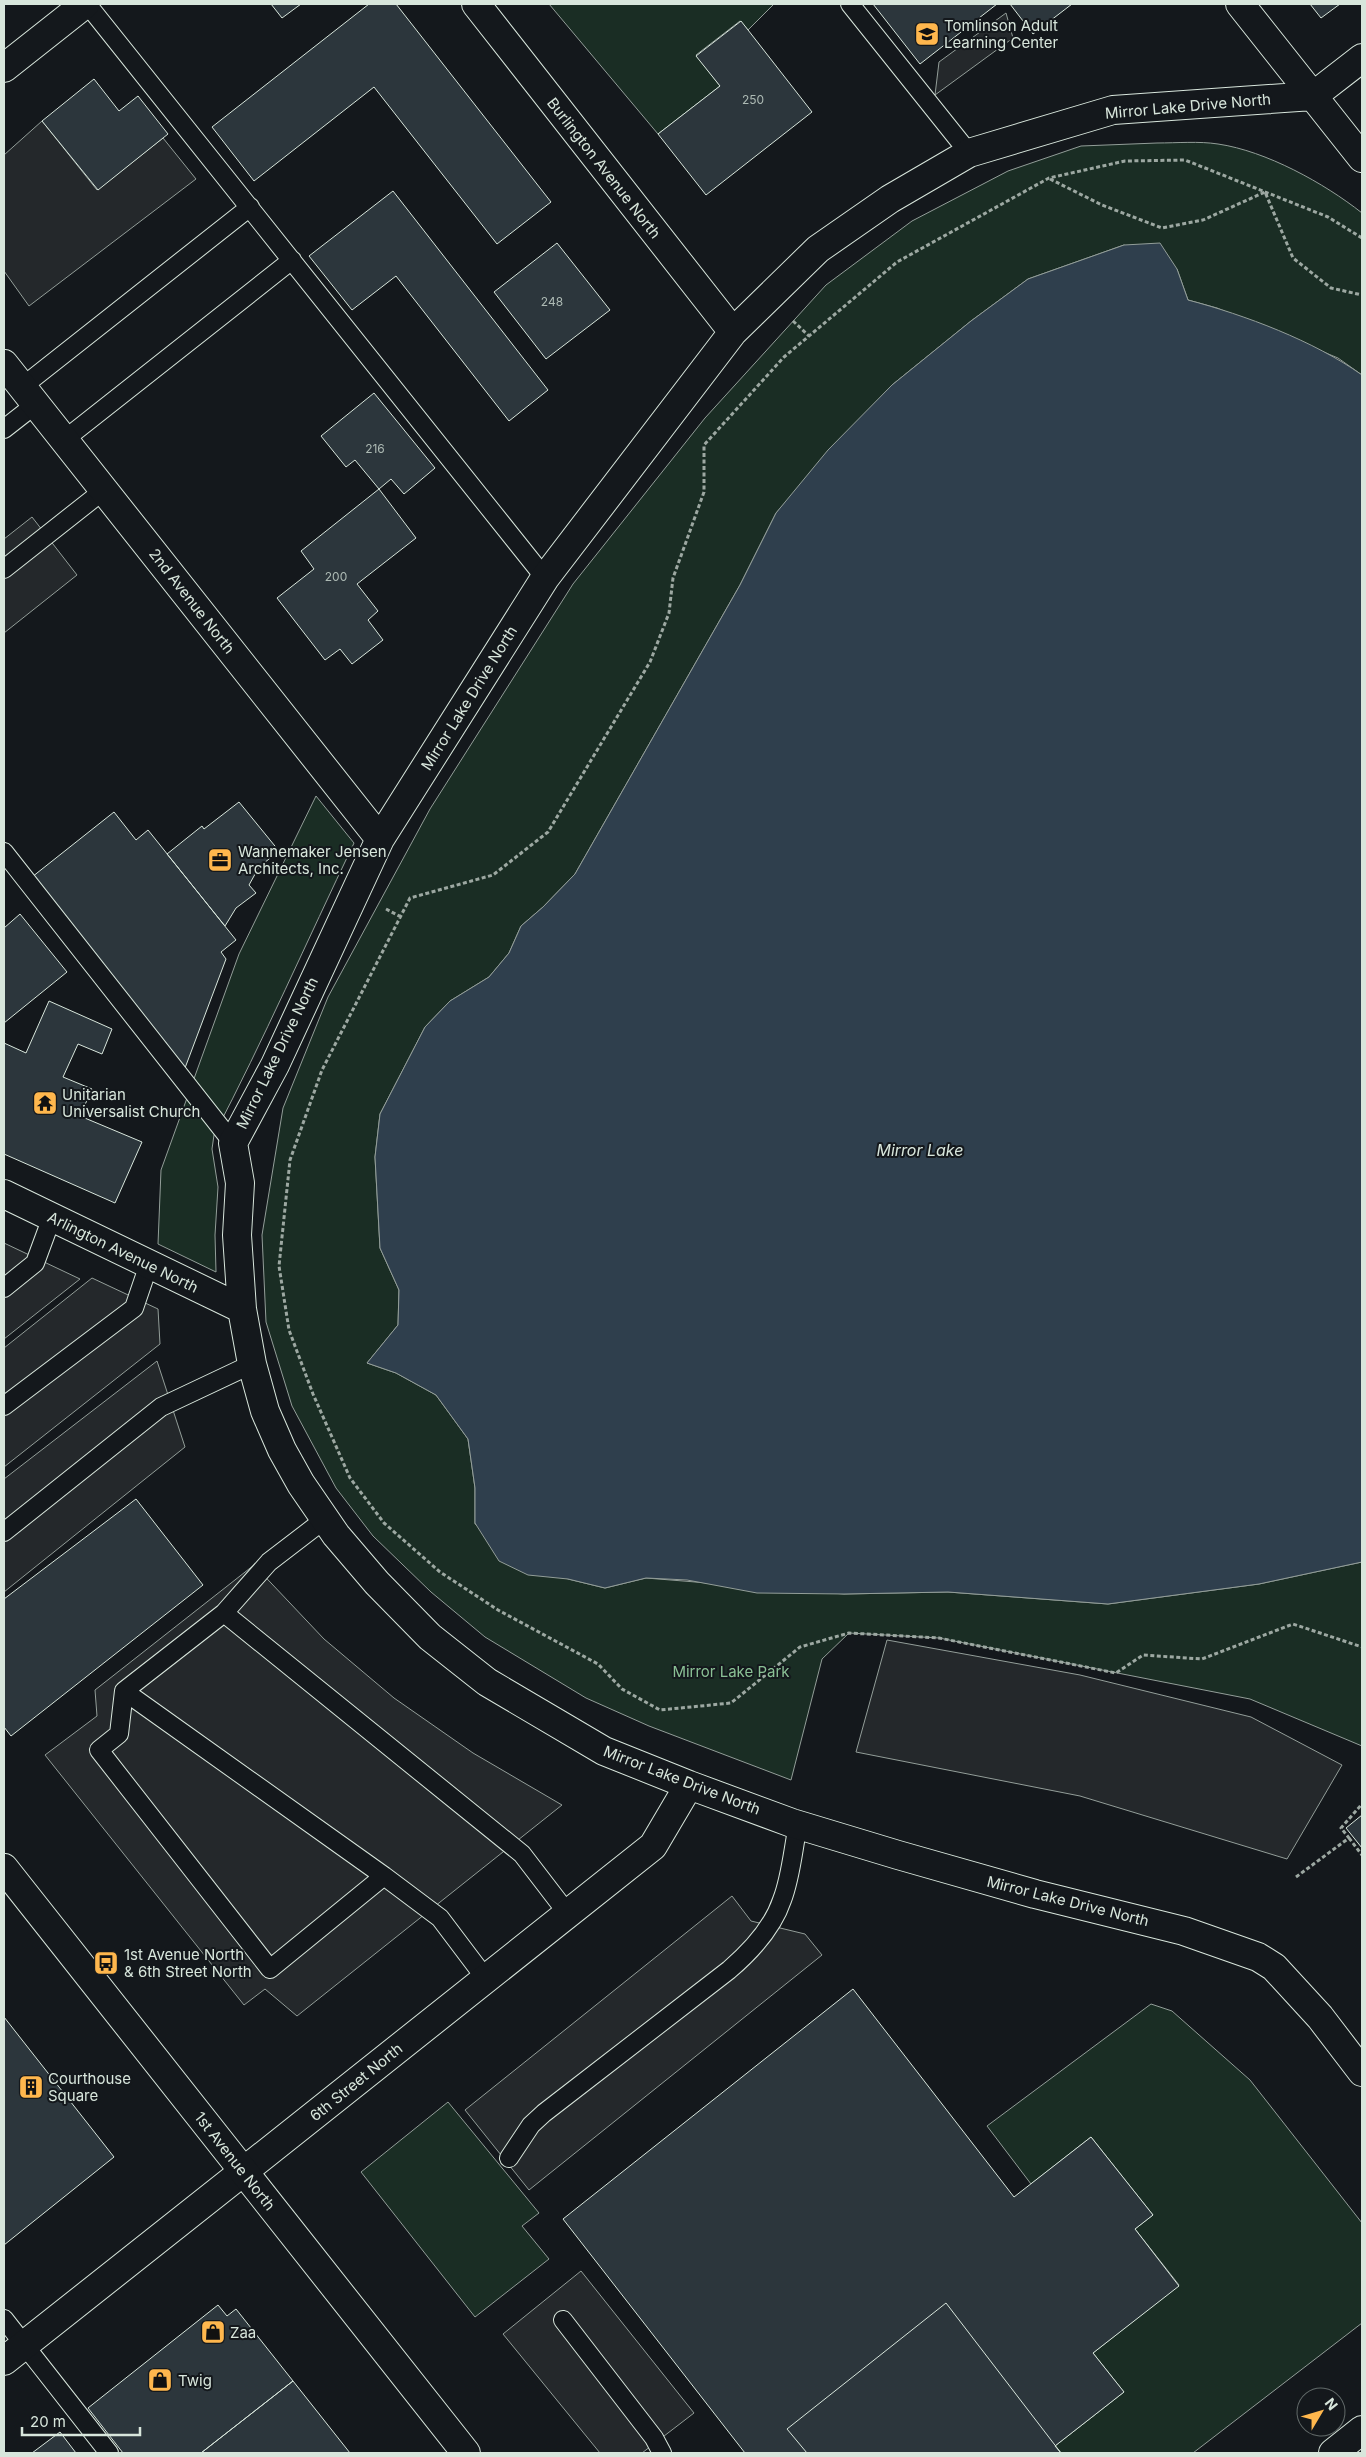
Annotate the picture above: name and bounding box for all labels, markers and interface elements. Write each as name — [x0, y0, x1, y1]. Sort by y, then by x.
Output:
place label: Tomlinson Adult Learning Center — [944, 16, 1059, 52]
school or university icon: Tomlinson Adult Learning Center — [914, 21, 940, 47]
street label: Mirror Lake Drive North — [1104, 89, 1272, 123]
house number: 250 — [742, 92, 764, 107]
street label: Burlington Avenue North — [543, 94, 665, 242]
house number: 248 — [541, 294, 563, 309]
house number: 216 — [365, 441, 385, 456]
street label: 2nd Avenue North — [145, 545, 239, 657]
house number: 200 — [325, 569, 347, 584]
street label: Mirror Lake Drive North — [417, 622, 521, 774]
place label: Wannemaker Jensen Architects, Inc. — [238, 842, 387, 878]
office icon: Wannemaker Jensen Architects, Inc. — [207, 847, 233, 873]
street label: Mirror Lake Drive North — [232, 974, 322, 1132]
place label: Unitarian Universalist Church — [62, 1085, 200, 1121]
temple icon: Unitarian Universalist Church — [32, 1090, 58, 1116]
water label: Mirror Lake — [876, 1140, 964, 1160]
street label: Arlington Avenue North — [45, 1207, 201, 1297]
park label: Mirror Lake Park — [672, 1662, 790, 1681]
street label: Mirror Lake Drive North — [601, 1741, 763, 1819]
street label: Mirror Lake Drive North — [985, 1872, 1151, 1930]
place label: 1st Avenue North & 6th Street North — [124, 1945, 252, 1981]
bus stop icon: 1st Avenue North & 6th Street North — [93, 1950, 119, 1976]
street label: 6th Street North — [306, 2039, 406, 2125]
place label: Courthouse Square — [48, 2069, 131, 2105]
building icon: Courthouse Square — [18, 2074, 44, 2100]
street label: 1st Avenue North — [191, 2108, 279, 2214]
shop icon: Zaa — [200, 2319, 226, 2345]
place label: Zaa — [230, 2323, 256, 2342]
shop icon: Twig — [147, 2367, 173, 2393]
place label: Twig — [178, 2371, 212, 2390]
north arrow — [1296, 2387, 1346, 2437]
text: N — [1322, 2394, 1342, 2413]
scale bar — [22, 2404, 140, 2436]
text: 20 m — [30, 2412, 66, 2431]

